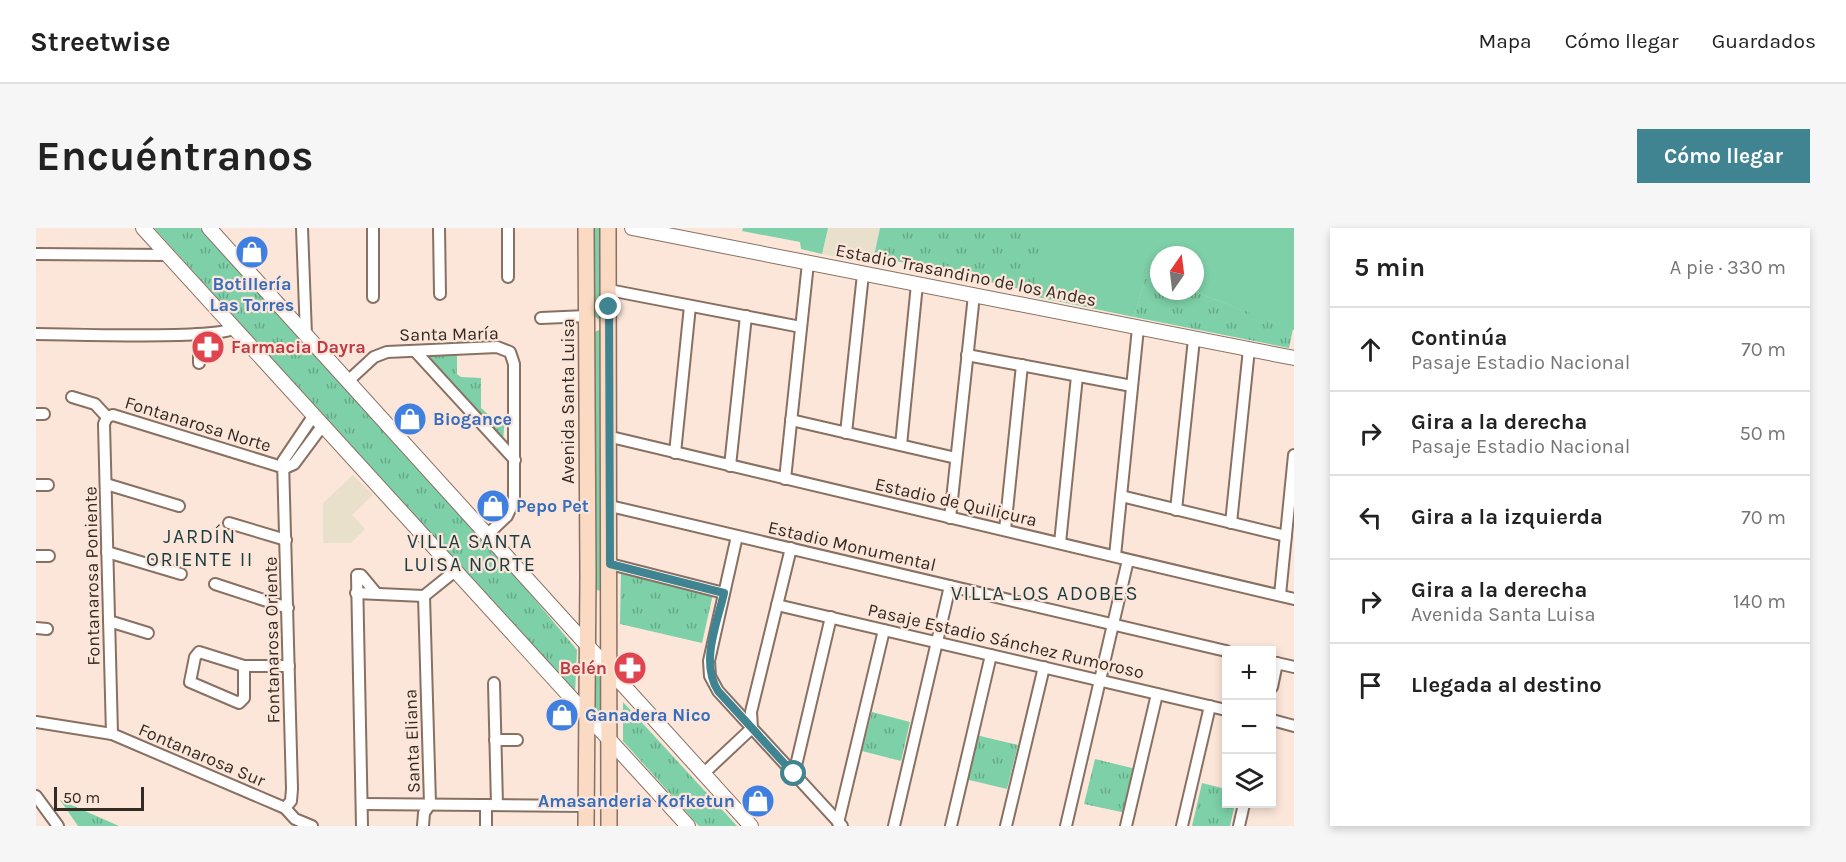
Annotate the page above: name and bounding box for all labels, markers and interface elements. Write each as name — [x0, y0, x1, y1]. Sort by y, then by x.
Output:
text: Streetwise — [30, 25, 171, 58]
text: Mapa — [1478, 29, 1532, 53]
text: Cómo llegar — [1565, 29, 1679, 53]
text: Guardados — [1712, 29, 1816, 53]
button: Cómo llegar — [1637, 129, 1810, 183]
text: Encuéntranos — [36, 131, 314, 181]
shop icon: Botillería Las Torres — [234, 234, 270, 270]
street label: Estadio Trasandino de los Andes — [834, 239, 1098, 311]
north arrow — [1150, 246, 1204, 300]
text: 5 min — [1354, 252, 1425, 283]
text: A pie · 330 m — [1670, 256, 1786, 279]
place label: Botillería Las Torres — [210, 273, 294, 316]
route end — [595, 293, 621, 319]
street label: Avenida Santa Luisa — [557, 318, 579, 484]
street label: Santa María — [399, 322, 499, 346]
text: Continúa — [1411, 325, 1507, 351]
pharmacy icon: Farmacia Dayra — [190, 329, 226, 365]
icon: ahead — [1354, 333, 1387, 366]
place label: Farmacia Dayra — [231, 336, 366, 358]
text: 70 m — [1741, 338, 1786, 361]
text: Pasaje Estadio Nacional — [1411, 351, 1630, 374]
street label: Fontanarosa Norte — [122, 391, 274, 457]
shop icon: Biogance — [392, 401, 428, 437]
place label: Biogance — [433, 408, 512, 430]
text: Gira a la derecha — [1411, 409, 1587, 435]
icon: right — [1354, 417, 1387, 450]
text: 50 m — [1739, 422, 1786, 445]
text: Pasaje Estadio Nacional — [1411, 435, 1630, 458]
street label: Estadio de Quilicura — [873, 473, 1039, 531]
street label: Fontanarosa Poniente — [79, 486, 105, 666]
shop icon: Pepo Pet — [475, 488, 511, 524]
place label: Pepo Pet — [516, 495, 589, 517]
icon: left — [1354, 501, 1387, 534]
text: Gira a la izquierda — [1411, 504, 1603, 530]
text: 70 m — [1741, 506, 1786, 529]
street label: Estadio Monumental — [766, 516, 938, 576]
district label: JARDÍN ORIENTE II — [146, 524, 254, 571]
district label: VILLA SANTA LUISA NORTE — [404, 530, 536, 576]
street label: Fontanarosa Oriente — [260, 556, 284, 724]
text: Gira a la derecha — [1411, 577, 1587, 603]
district label: VILLA LOS ADOBES — [951, 582, 1139, 605]
icon: right — [1354, 585, 1387, 618]
text: 140 m — [1733, 590, 1786, 613]
street label: Pasaje Estadio Sánchez Rumoroso — [866, 598, 1146, 684]
text: Avenida Santa Luisa — [1411, 603, 1595, 626]
map controls — [1222, 646, 1276, 808]
button: + — [1222, 646, 1276, 700]
pharmacy icon: Belén — [612, 650, 648, 686]
place label: Belén — [560, 657, 607, 679]
icon: arrive — [1354, 669, 1387, 702]
text: Llegada al destino — [1411, 672, 1602, 698]
street label: Santa Eliana — [399, 689, 425, 793]
shop icon: Ganadera Nico — [544, 697, 580, 733]
button: − — [1222, 700, 1276, 754]
place label: Ganadera Nico — [585, 704, 711, 726]
street label: Fontanarosa Sur — [135, 718, 269, 792]
button: layers — [1222, 754, 1276, 808]
route start — [780, 760, 806, 786]
shop icon: Amasanderia Kofketun — [740, 783, 776, 819]
scale bar — [54, 784, 144, 812]
text: 50 m — [63, 788, 100, 807]
place label: Amasanderia Kofketun — [538, 790, 735, 812]

